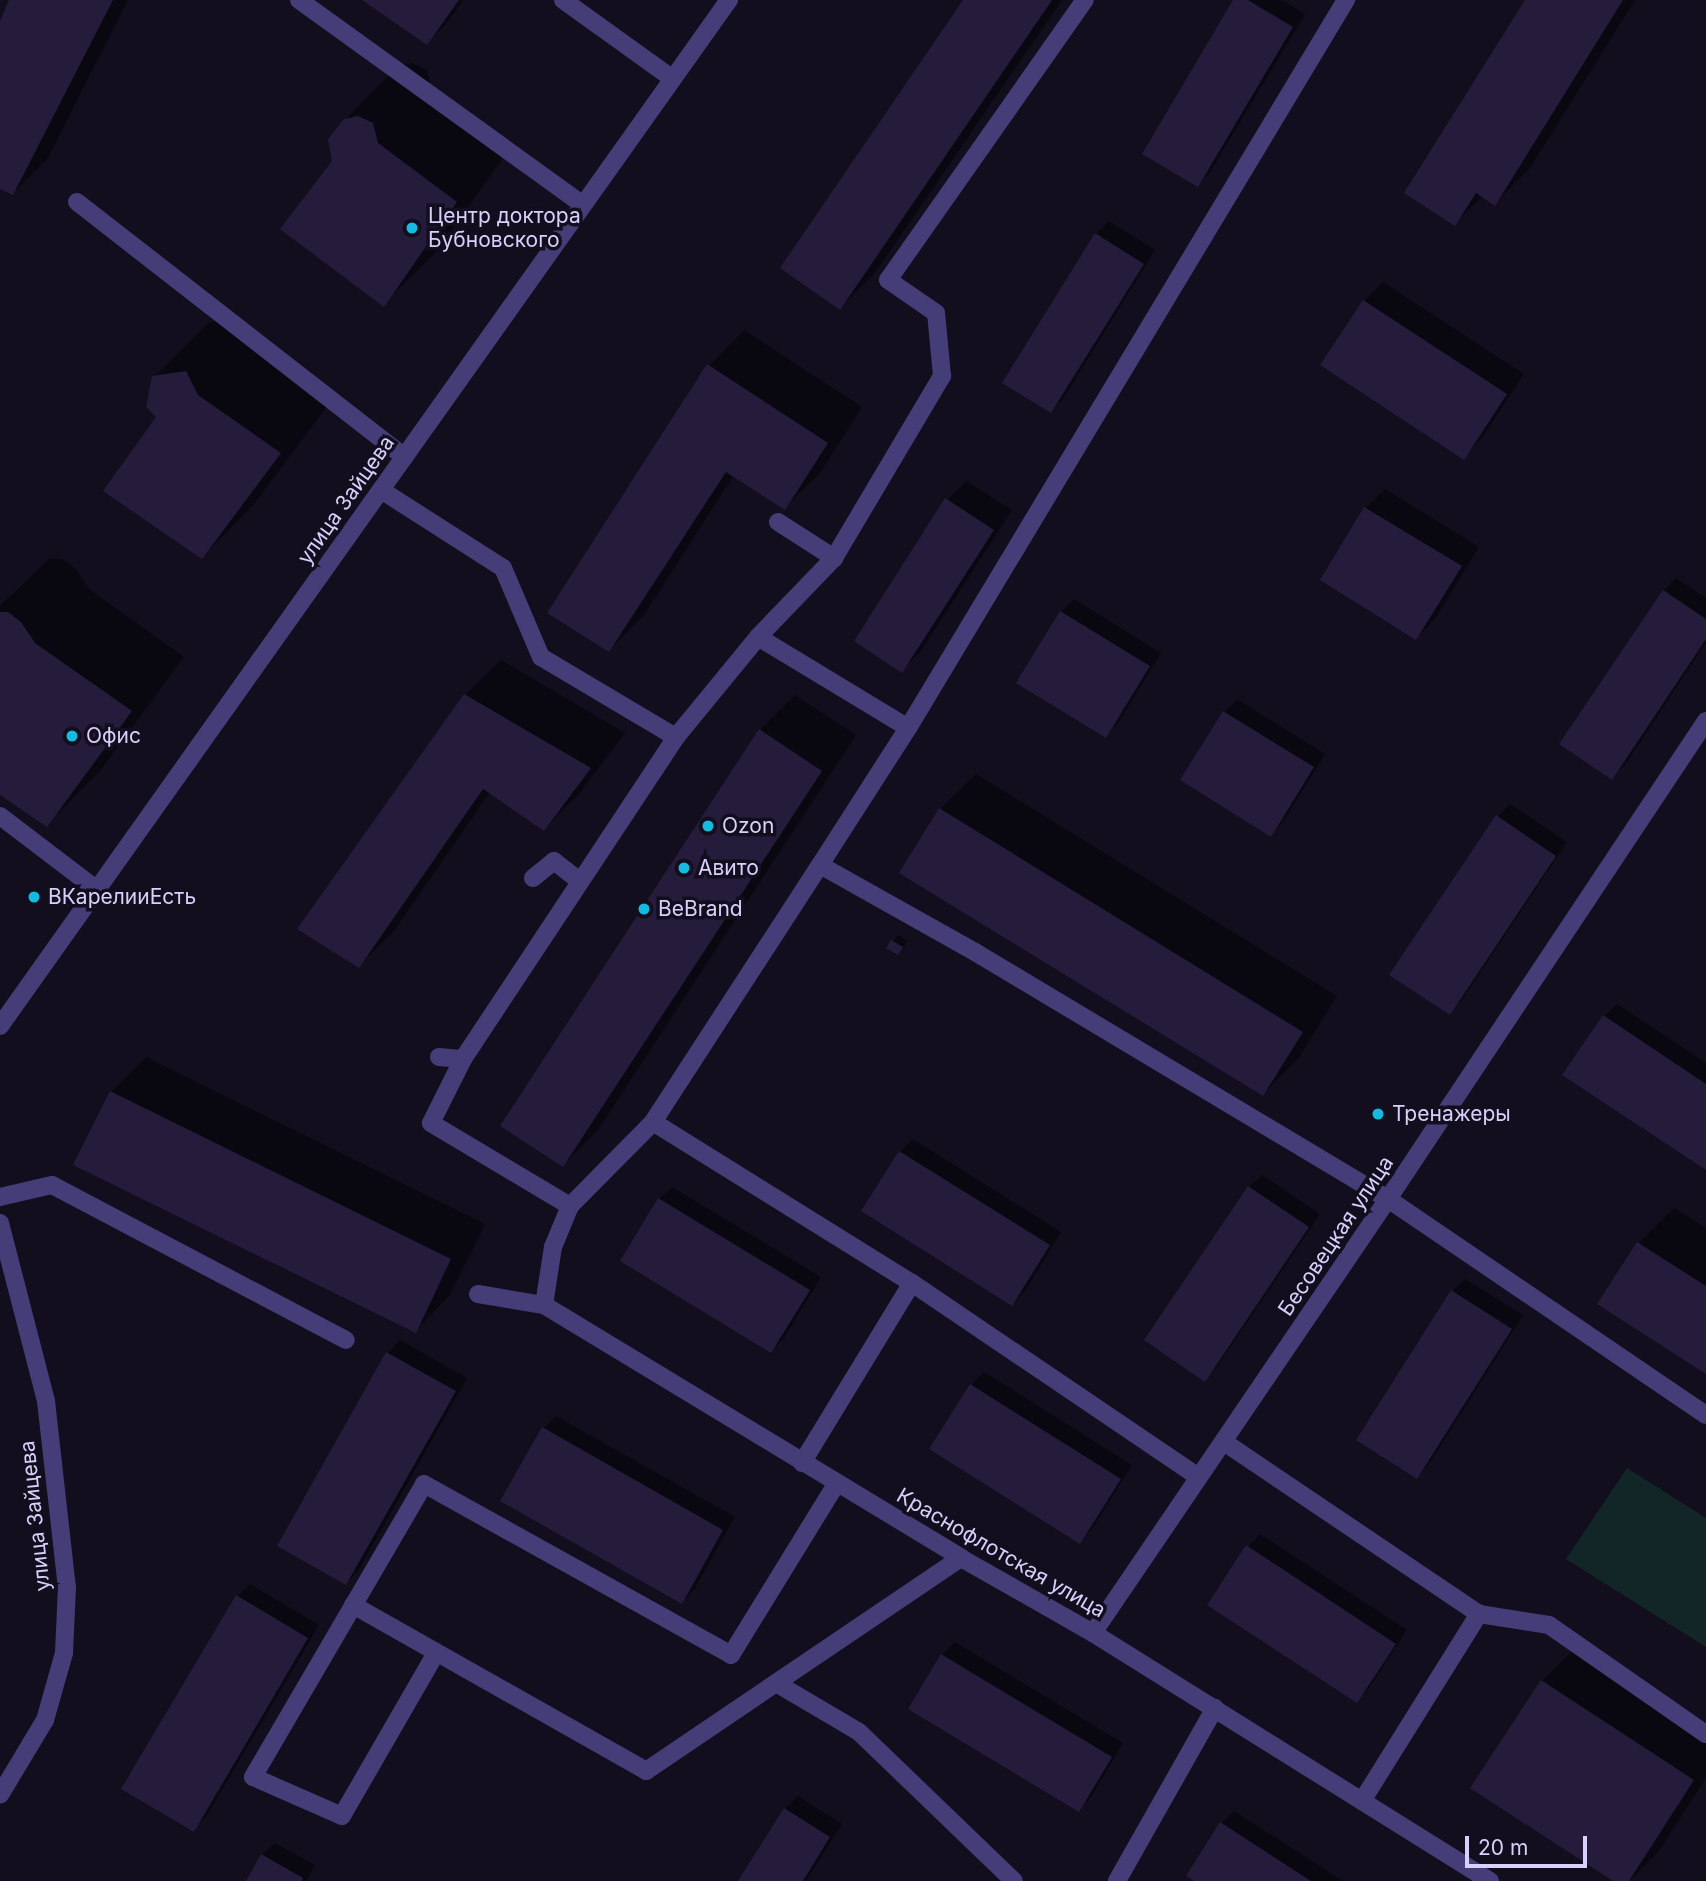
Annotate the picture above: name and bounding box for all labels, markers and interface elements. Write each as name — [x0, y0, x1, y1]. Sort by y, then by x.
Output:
place label: Центр доктора Бубновского — [428, 203, 581, 253]
marker: Центр доктора Бубновского — [402, 218, 422, 238]
street label: улица Зайцева — [292, 431, 400, 569]
place label: Офис — [86, 723, 141, 749]
marker: Офис — [64, 728, 80, 744]
place label: Ozon — [722, 813, 774, 839]
marker: Ozon — [700, 818, 716, 834]
place label: Авито — [698, 855, 759, 881]
marker: Авито — [676, 860, 692, 876]
place label: ВКарелииЕсть — [48, 884, 196, 910]
marker: ВКарелииЕсть — [26, 889, 42, 905]
place label: BeBrand — [658, 896, 743, 922]
marker: BeBrand — [636, 901, 652, 917]
place label: Тренажеры — [1392, 1101, 1511, 1127]
marker: Тренажеры — [1370, 1106, 1386, 1122]
street label: Бесовецкая улица — [1273, 1151, 1399, 1321]
street label: улица Зайцева — [15, 1439, 55, 1593]
street label: Краснофлотская улица — [892, 1483, 1110, 1623]
scale bar — [1468, 1822, 1590, 1866]
text: 20 m — [1478, 1835, 1528, 1860]

